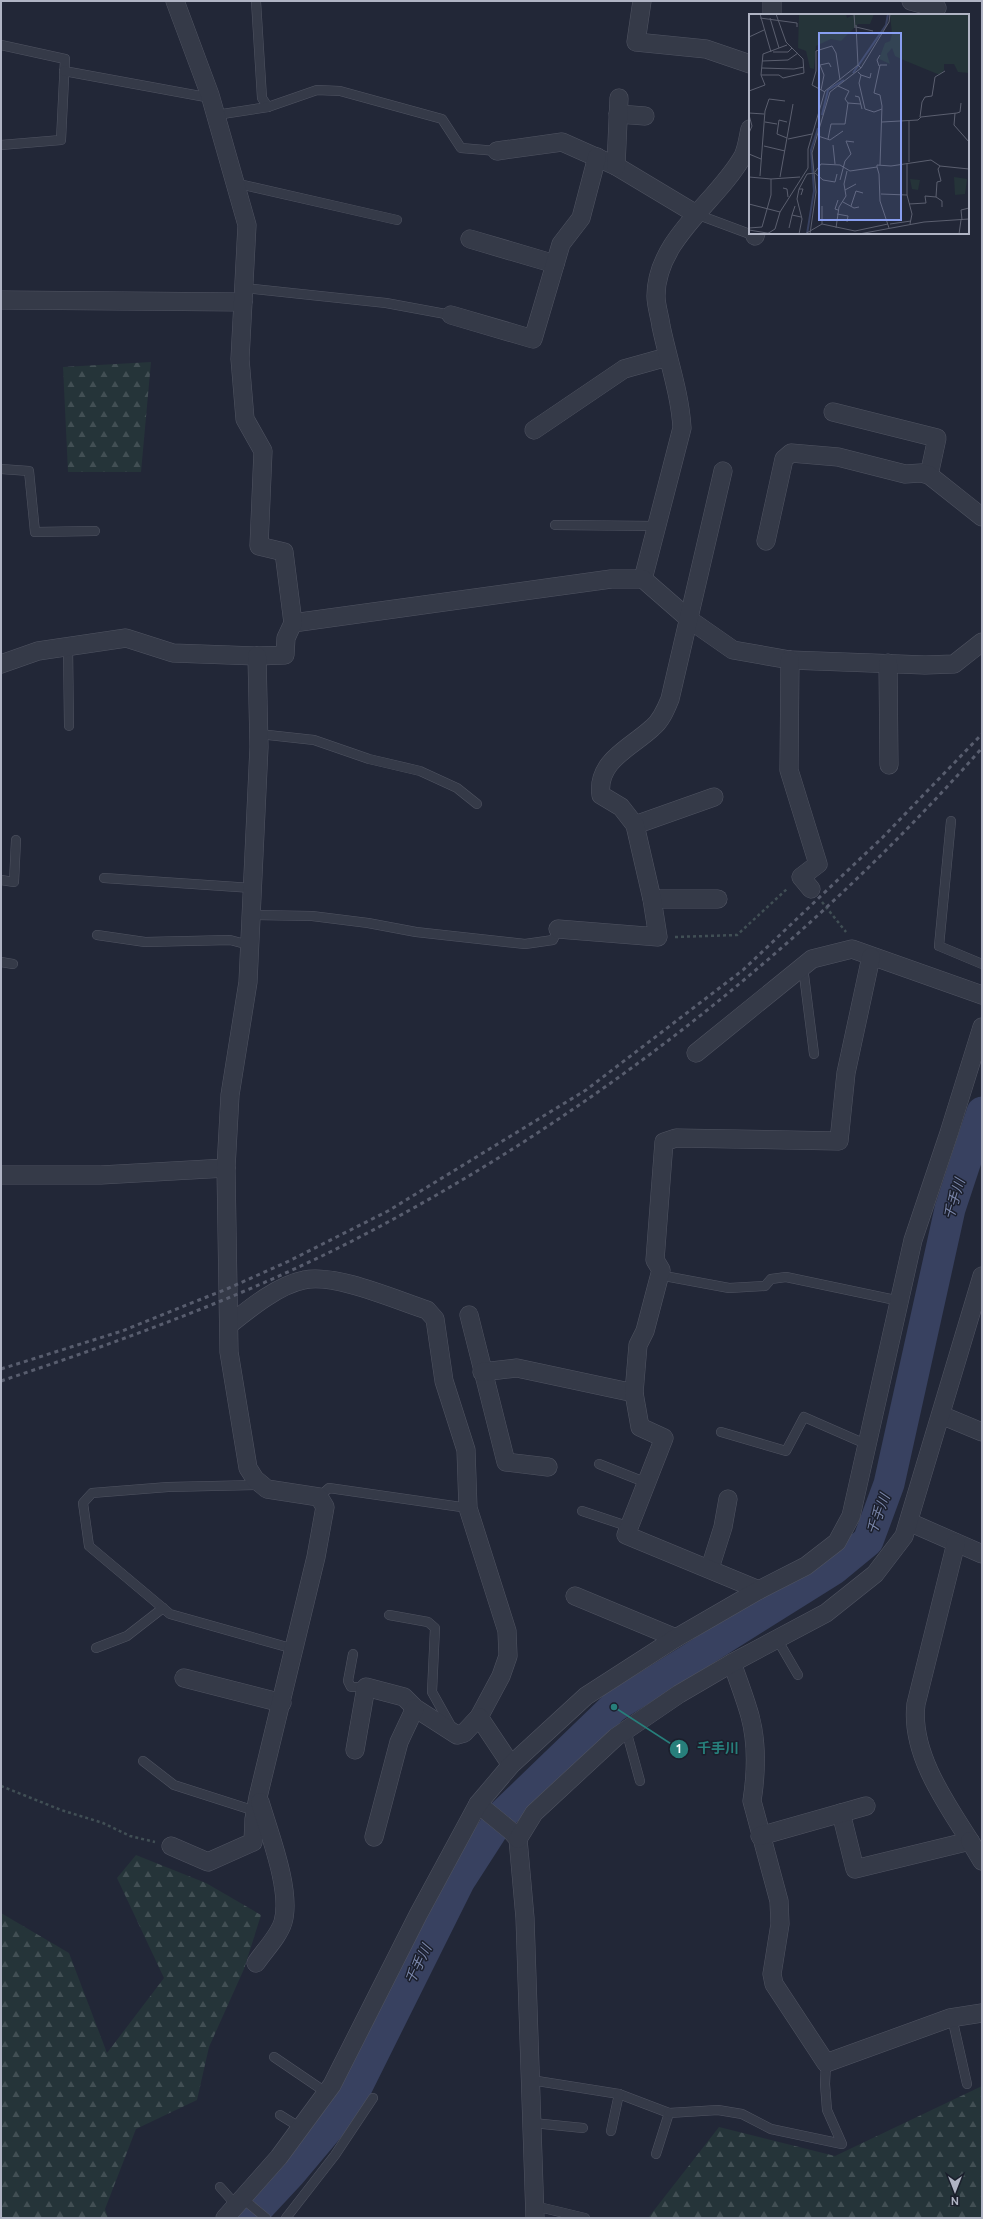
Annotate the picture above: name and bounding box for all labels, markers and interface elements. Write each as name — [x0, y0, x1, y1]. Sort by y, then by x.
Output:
inset map — [749, 14, 969, 234]
water label: 千手川 — [940, 1175, 968, 1221]
water label: 千手川 — [863, 1490, 893, 1536]
callout: 千手川 — [669, 1736, 747, 1762]
text: 千手川 — [697, 1740, 739, 1756]
text: 1 — [676, 1742, 682, 1755]
water label: 千手川 — [402, 1940, 435, 1986]
north arrow — [935, 2171, 975, 2211]
text: N — [951, 2195, 959, 2207]

